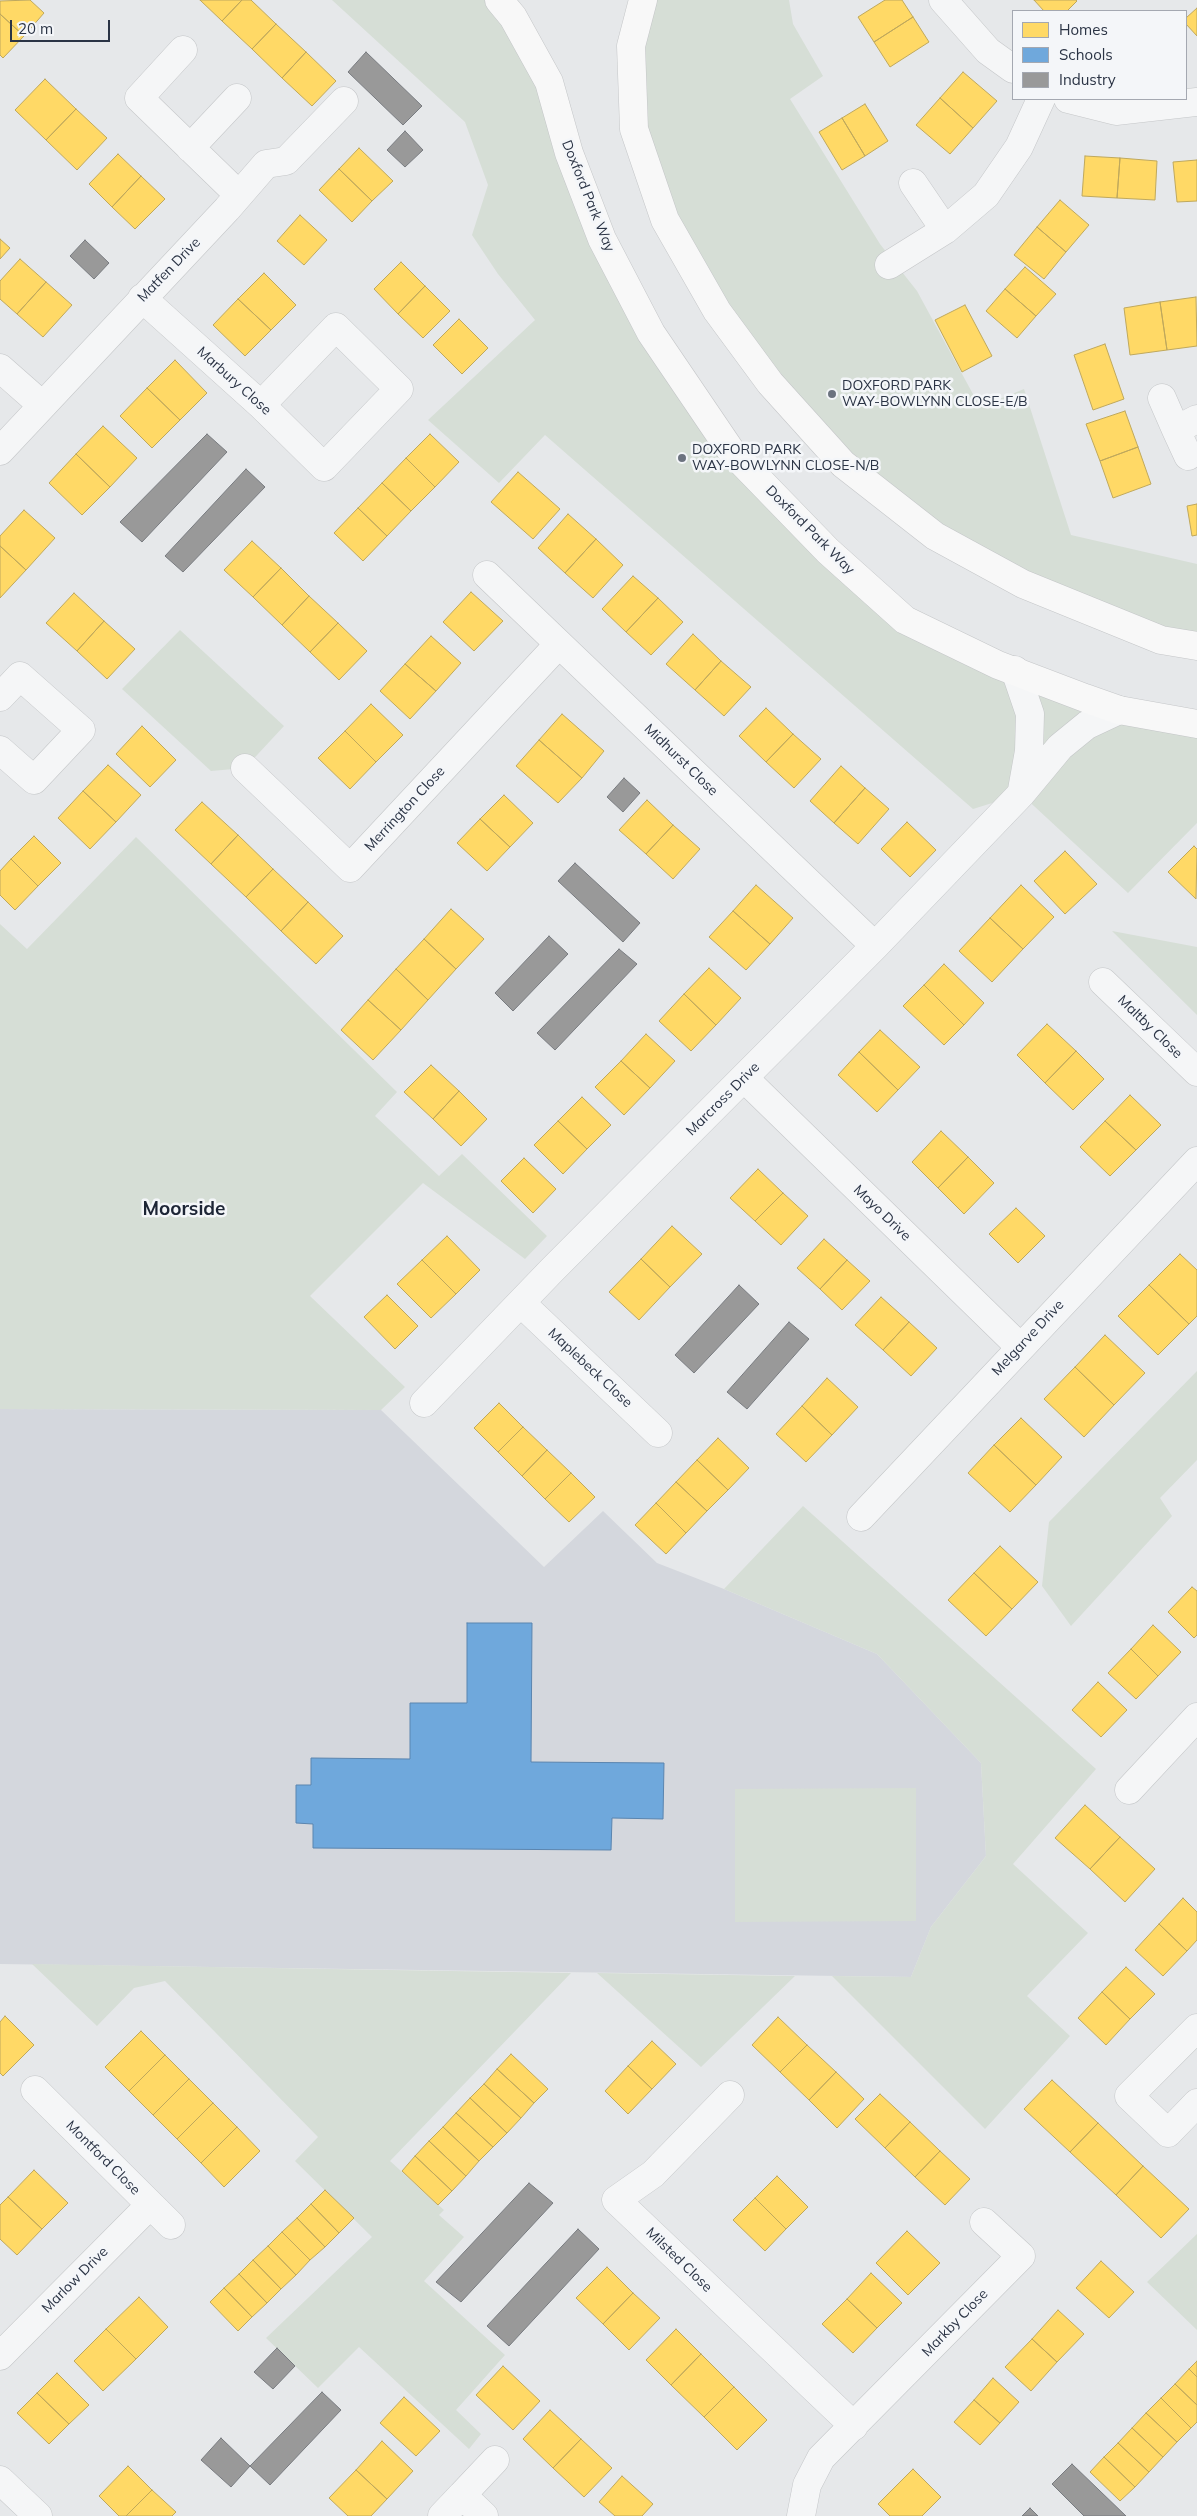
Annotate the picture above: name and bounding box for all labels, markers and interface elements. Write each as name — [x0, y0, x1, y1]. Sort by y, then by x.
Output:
scale bar — [12, 10, 112, 42]
legend — [1012, 10, 1187, 100]
text: 20 m — [18, 19, 53, 38]
text: Homes — [1059, 20, 1108, 39]
text: Schools — [1059, 45, 1113, 64]
text: Industry — [1059, 70, 1116, 89]
street label: Doxford Park Way — [558, 138, 618, 254]
street label: Matfen Drive — [134, 234, 204, 306]
street label: Marbury Close — [193, 343, 275, 419]
place label: DOXFORD PARK WAY-BOWLYNN CLOSE-E/B — [842, 378, 1028, 411]
marker: DOXFORD PARK WAY-BOWLYNN CLOSE-E/B — [826, 388, 838, 400]
place label: DOXFORD PARK WAY-BOWLYNN CLOSE-N/B — [692, 442, 879, 474]
marker: DOXFORD PARK WAY-BOWLYNN CLOSE-N/B — [676, 452, 688, 464]
street label: Doxford Park Way — [762, 482, 858, 578]
street label: Midhurst Close — [641, 721, 721, 799]
street label: Merrington Close — [361, 763, 449, 855]
street label: Maltby Close — [1114, 992, 1186, 1062]
street label: Marcross Drive — [683, 1059, 763, 1139]
street label: Mayo Drive — [850, 1182, 914, 1244]
district label: Moorside — [142, 1198, 226, 1220]
street label: Melgarve Drive — [989, 1297, 1067, 1379]
street label: Maplebeck Close — [544, 1325, 636, 1411]
street label: Montford Close — [62, 2117, 144, 2199]
street label: Milsted Close — [642, 2224, 716, 2296]
street label: Marlow Drive — [39, 2244, 111, 2316]
street label: Markby Close — [919, 2286, 991, 2360]

